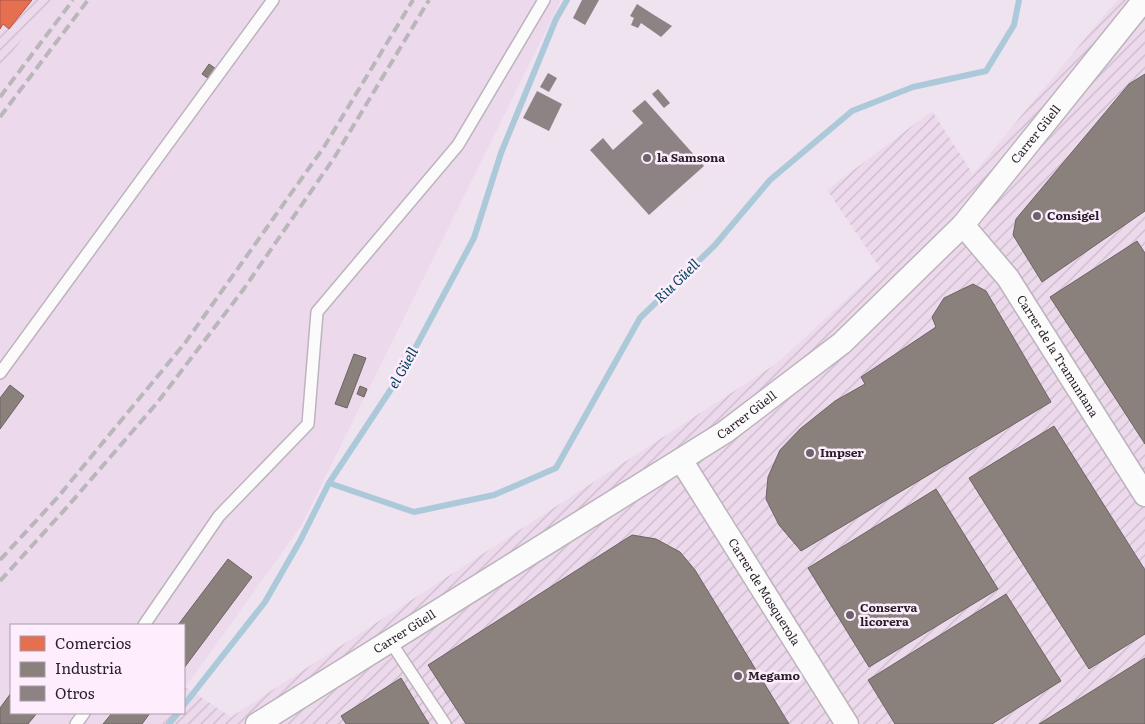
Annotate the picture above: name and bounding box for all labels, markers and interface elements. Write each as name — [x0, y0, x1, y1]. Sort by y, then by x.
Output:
street label: Carrer Güell — [1006, 100, 1064, 167]
place label: la Samsona — [657, 148, 725, 166]
marker: la Samsona — [641, 152, 653, 164]
place label: Consigel — [1047, 206, 1100, 224]
marker: Consigel — [1031, 210, 1043, 222]
water label: Riu Güell — [649, 254, 703, 307]
street label: Carrer de la Tramuntana — [1013, 291, 1104, 421]
water label: el Güell — [382, 343, 422, 392]
street label: Carrer Güell — [713, 386, 780, 443]
place label: Impser — [820, 443, 864, 461]
marker: Impser — [804, 447, 816, 459]
street label: Carrer de Mosquerola — [724, 534, 806, 649]
place label: Conserva licorera — [860, 598, 918, 630]
street label: Carrer Güell — [369, 605, 439, 657]
marker: Conserva licorera — [844, 609, 856, 621]
legend — [10, 624, 185, 714]
text: Comercios — [55, 631, 131, 654]
text: Industria — [55, 656, 123, 679]
place label: Megamo — [748, 666, 800, 684]
marker: Megamo — [732, 670, 744, 682]
text: Otros — [55, 681, 95, 704]

